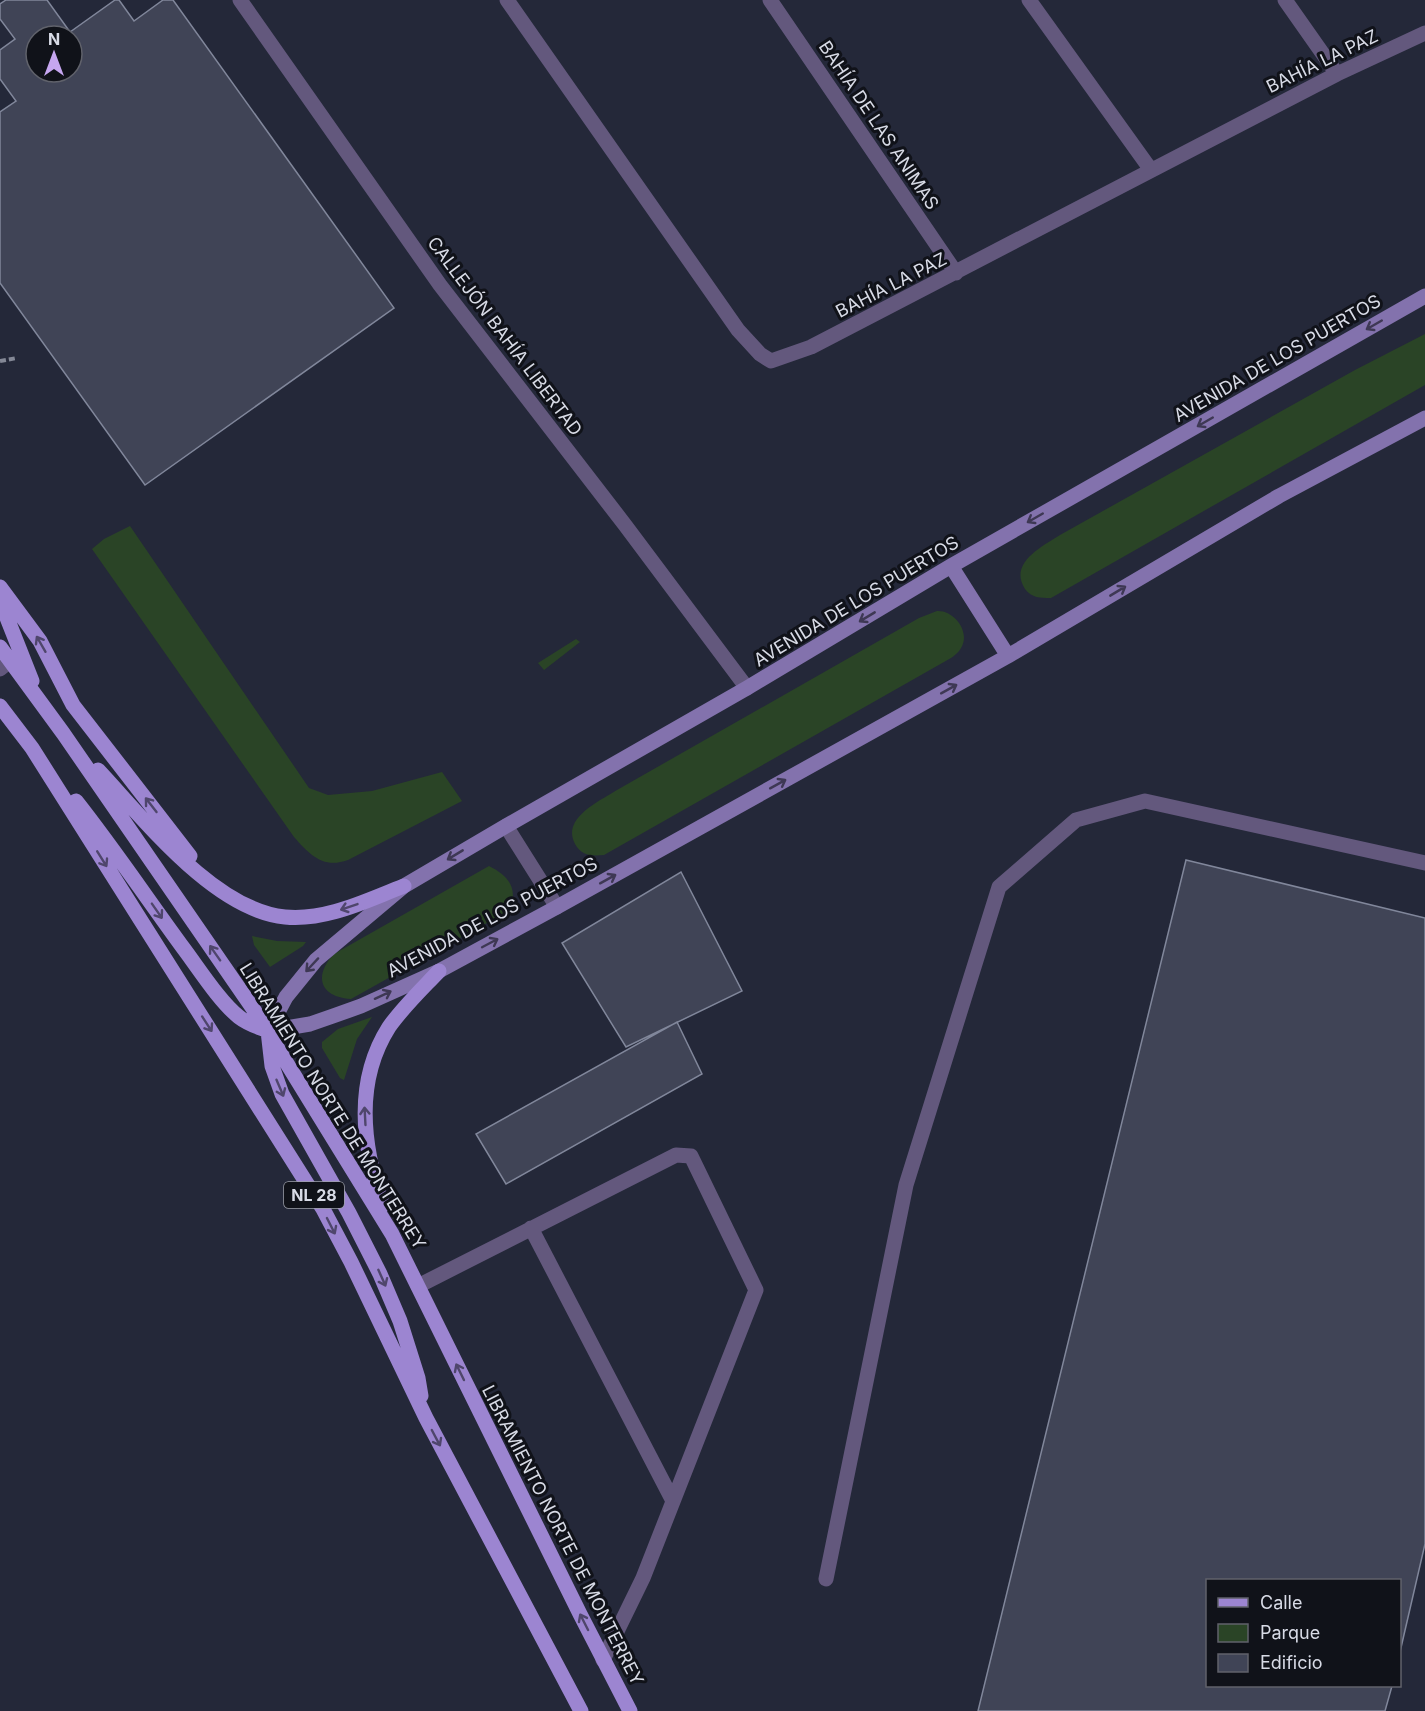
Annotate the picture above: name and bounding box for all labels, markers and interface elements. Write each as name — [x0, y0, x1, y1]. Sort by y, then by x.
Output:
north arrow — [24, 24, 84, 84]
street label: BAHÍA LA PAZ — [1262, 24, 1381, 97]
text: N — [48, 29, 60, 49]
street label: BAHÍA DE LAS ANIMAS — [815, 36, 944, 213]
street label: CALLEJÓN BAHÍA LIBERTAD — [423, 232, 587, 440]
street label: BAHÍA LA PAZ — [832, 247, 950, 322]
street label: AVENIDA DE LOS PUERTOS — [1170, 290, 1384, 426]
one-way arrow — [1366, 319, 1383, 331]
one-way arrow — [1197, 416, 1214, 428]
one-way arrow — [1027, 513, 1044, 525]
street label: AVENIDA DE LOS PUERTOS — [750, 531, 962, 671]
one-way arrow — [1109, 585, 1126, 597]
one-way arrow — [859, 611, 876, 623]
one-way arrow — [35, 636, 47, 653]
one-way arrow — [940, 683, 957, 695]
one-way arrow — [769, 778, 787, 789]
one-way arrow — [144, 797, 157, 813]
one-way arrow — [447, 850, 464, 862]
one-way arrow — [96, 851, 109, 868]
street label: AVENIDA DE LOS PUERTOS — [383, 852, 601, 982]
one-way arrow — [599, 873, 616, 885]
one-way arrow — [151, 902, 163, 918]
one-way arrow — [341, 902, 359, 913]
one-way arrow — [481, 937, 498, 949]
one-way arrow — [209, 946, 221, 962]
one-way arrow — [305, 958, 319, 973]
street label: LIBRAMIENTO NORTE DE MONTERREY — [236, 959, 430, 1253]
one-way arrow — [374, 989, 392, 1001]
one-way arrow — [201, 1015, 213, 1032]
one-way arrow — [275, 1078, 286, 1097]
one-way arrow — [360, 1106, 371, 1126]
road number: NL 28 — [284, 1182, 344, 1208]
one-way arrow — [326, 1216, 338, 1234]
one-way arrow — [376, 1269, 388, 1287]
one-way arrow — [454, 1363, 465, 1381]
street label: LIBRAMIENTO NORTE DE MONTERREY — [478, 1382, 648, 1688]
one-way arrow — [430, 1429, 442, 1446]
legend — [1206, 1579, 1401, 1687]
text: Calle — [1260, 1592, 1302, 1613]
one-way arrow — [578, 1613, 589, 1631]
text: Parque — [1260, 1622, 1320, 1643]
text: Edificio — [1260, 1652, 1323, 1673]

